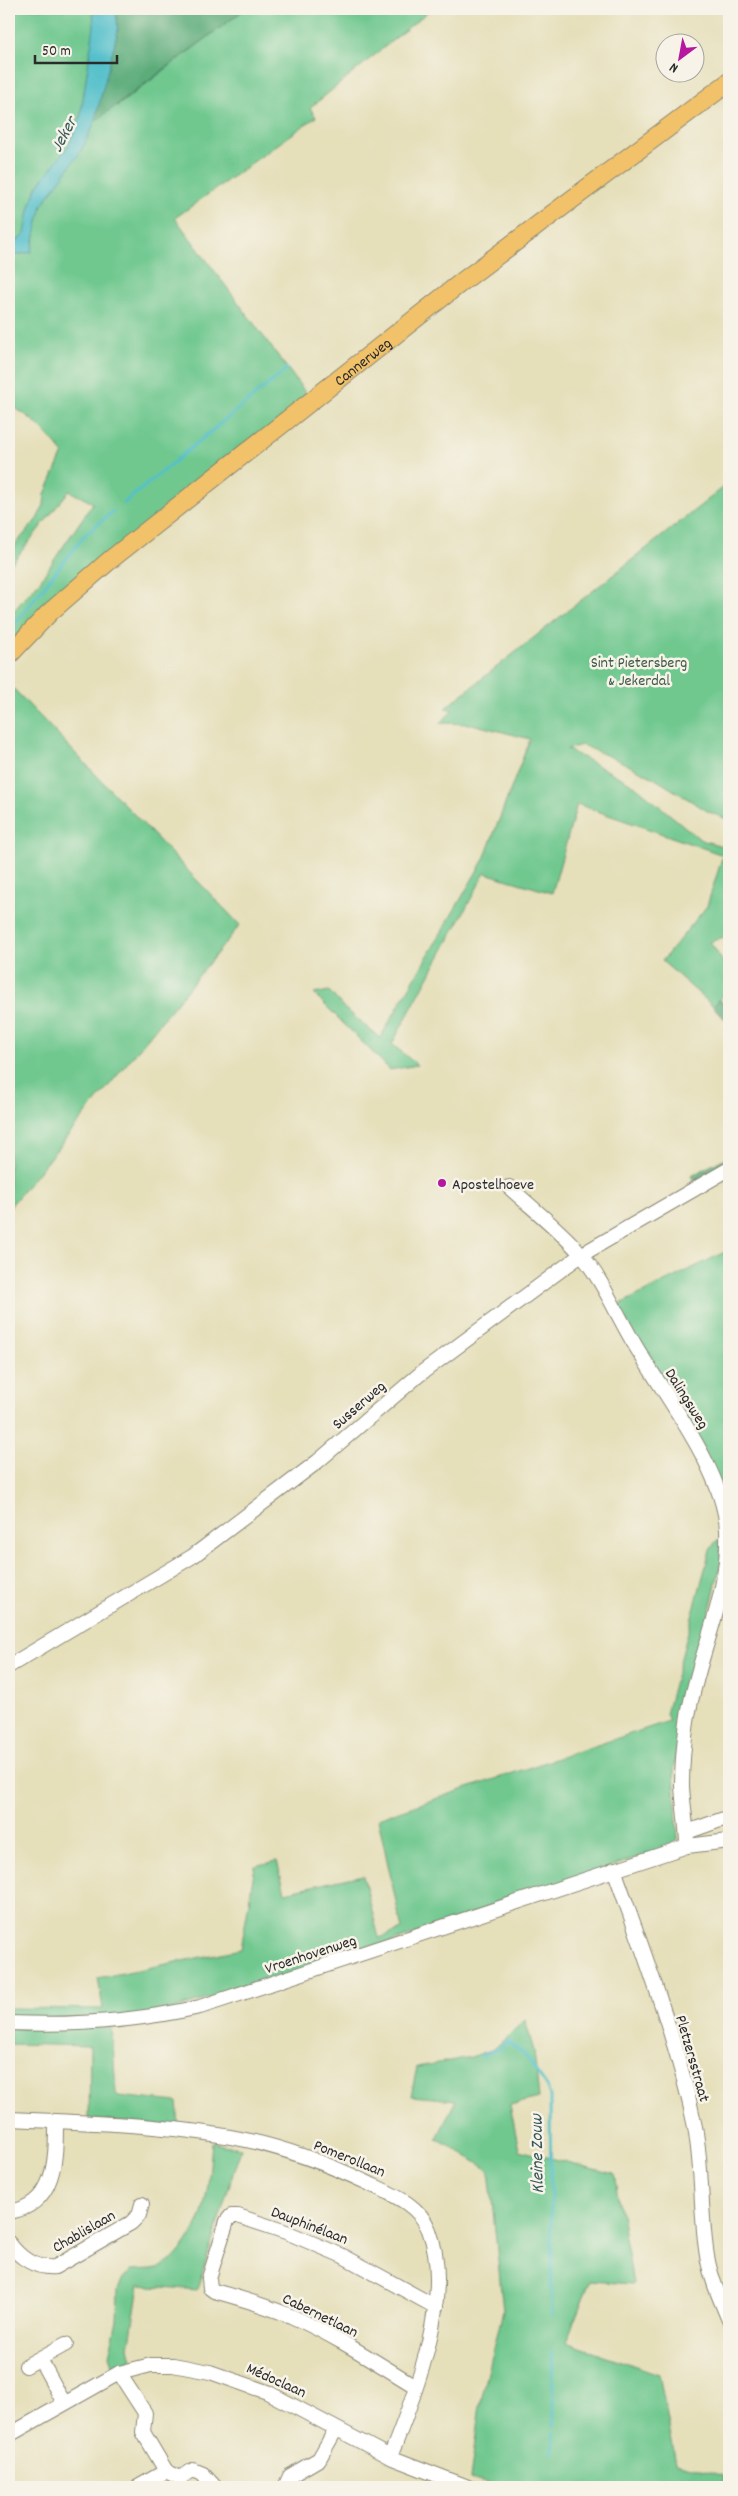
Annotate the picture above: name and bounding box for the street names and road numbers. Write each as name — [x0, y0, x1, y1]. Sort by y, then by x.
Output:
street label: Cannerweg — [330, 333, 397, 393]
street label: Dalingsweg — [658, 1364, 714, 1434]
street label: Susserweg — [328, 1376, 392, 1436]
street label: Vroenhovenweg — [262, 1930, 360, 1981]
street label: Pletzersstraat — [668, 2013, 715, 2105]
street label: Pomerollaan — [310, 2135, 388, 2184]
street label: Dauphinélaan — [267, 2201, 351, 2252]
street label: Chablislaan — [48, 2205, 120, 2259]
street label: Cabernetlaan — [278, 2288, 362, 2345]
street label: Médoclaan — [242, 2358, 310, 2405]

